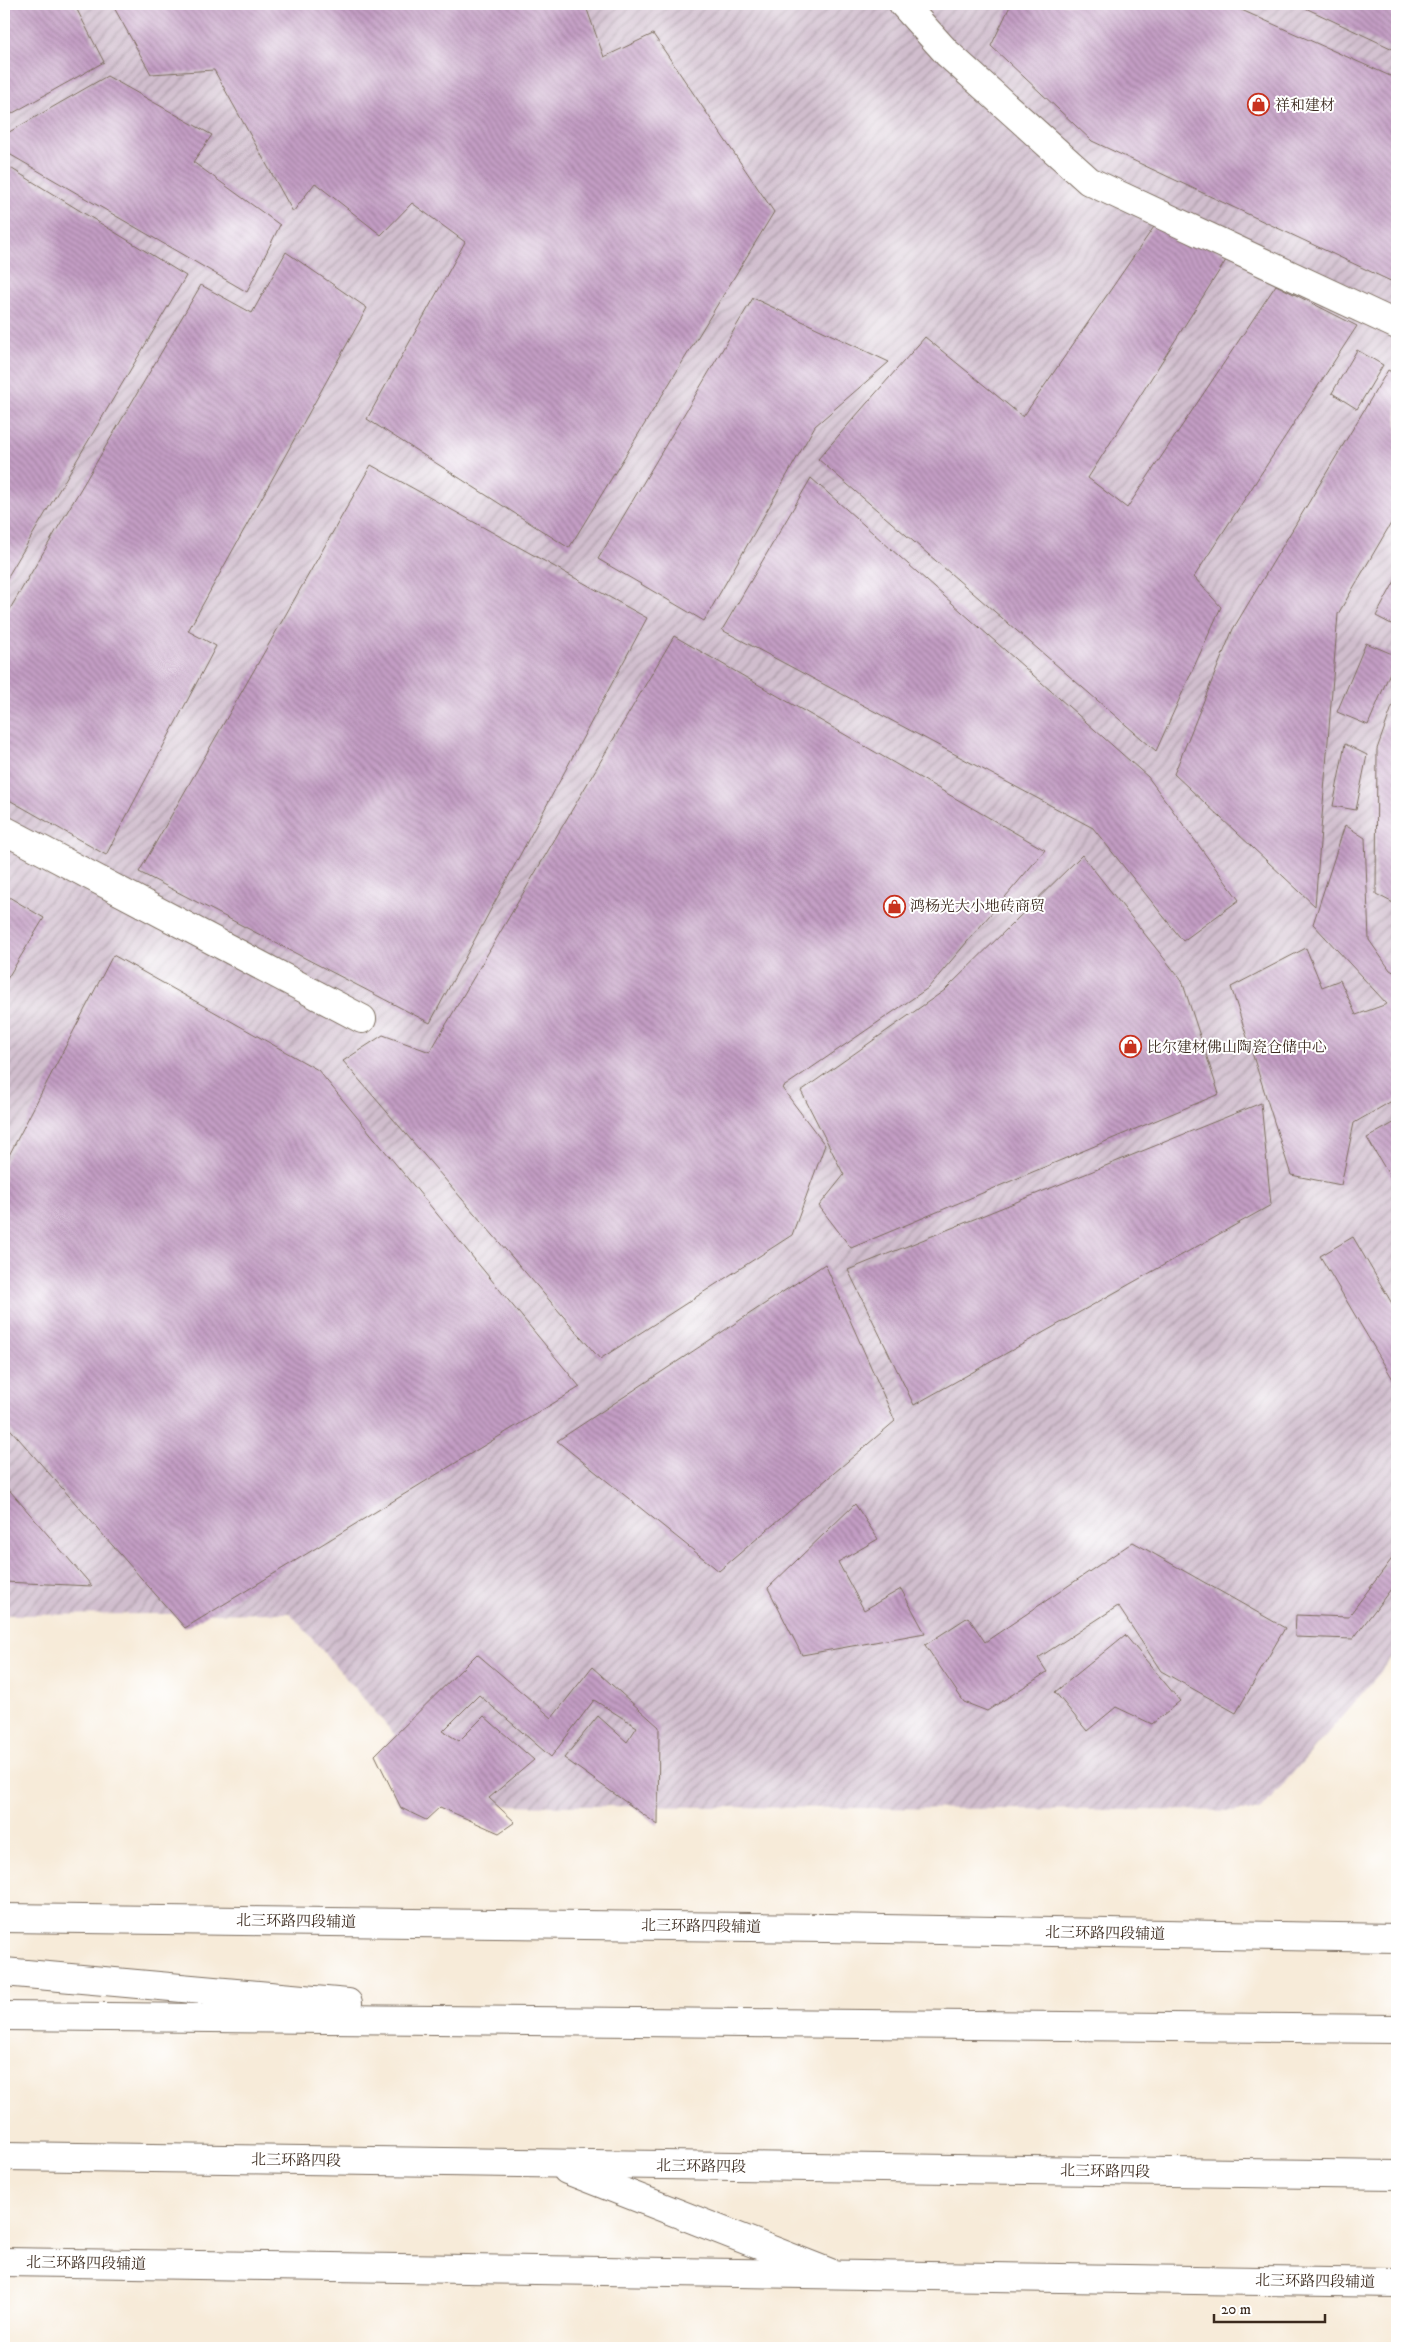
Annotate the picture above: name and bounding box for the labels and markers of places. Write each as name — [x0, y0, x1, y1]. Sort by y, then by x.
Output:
shop icon: 祥和建材 — [1247, 93, 1271, 117]
place label: 祥和建材 — [1275, 96, 1335, 115]
shop icon: 鸿杨光大小地砖商贸 — [882, 894, 906, 918]
place label: 鸿杨光大小地砖商贸 — [910, 897, 1045, 916]
shop icon: 比尔建材佛山陶瓷仓储中心 — [1119, 1035, 1143, 1059]
place label: 比尔建材佛山陶瓷仓储中心 — [1147, 1038, 1327, 1057]

